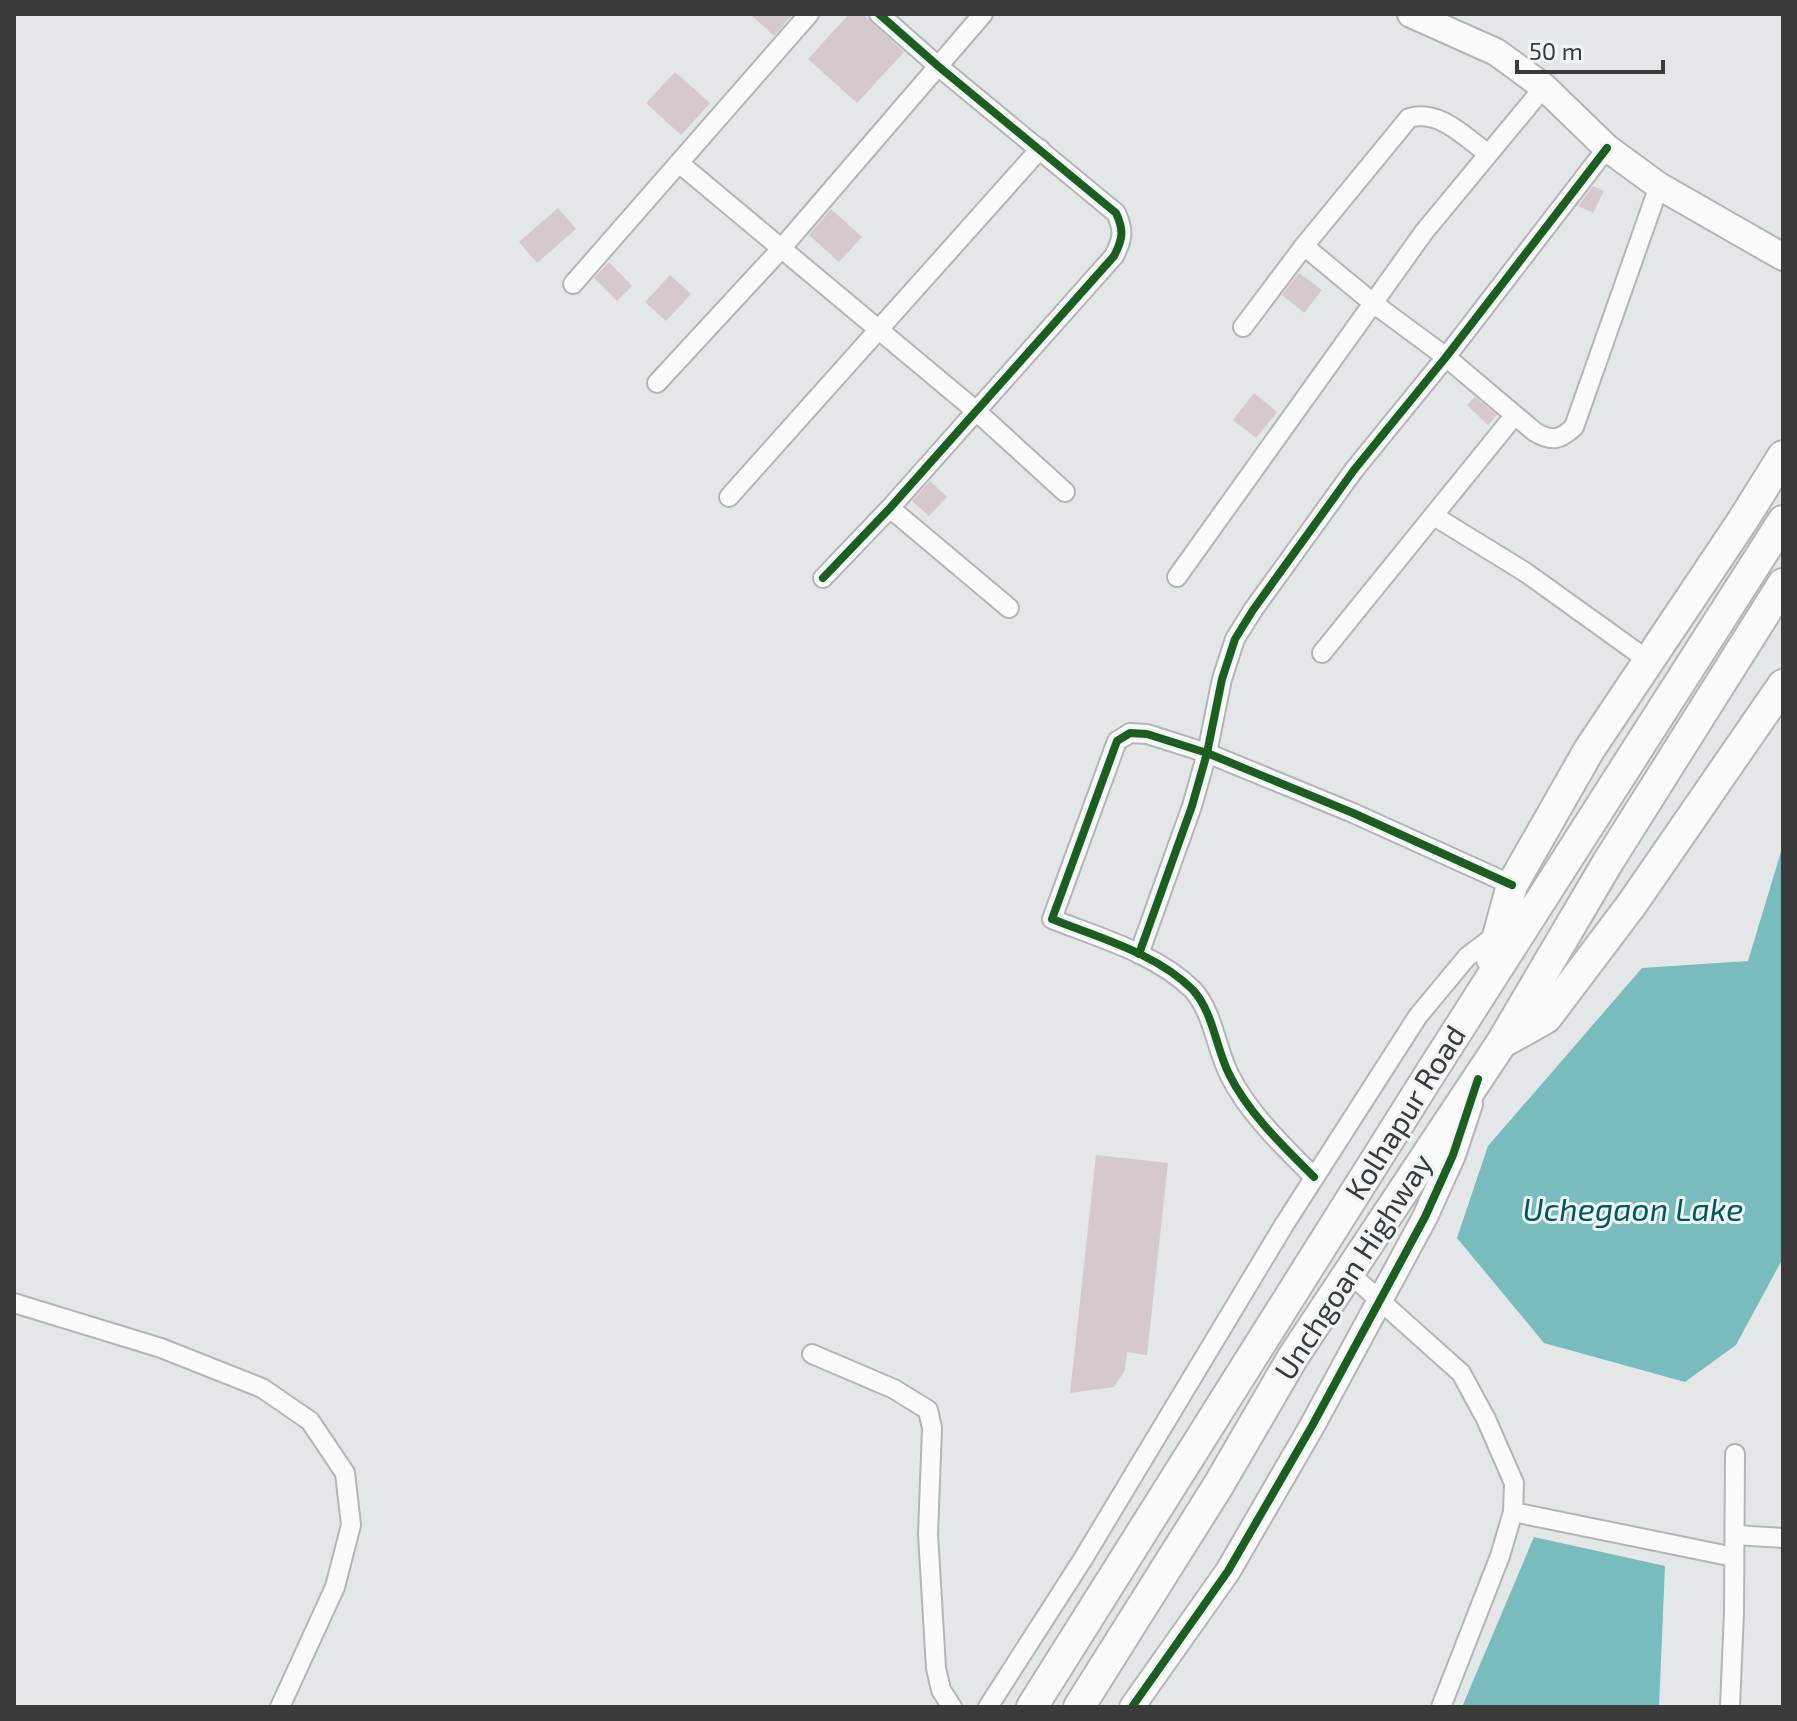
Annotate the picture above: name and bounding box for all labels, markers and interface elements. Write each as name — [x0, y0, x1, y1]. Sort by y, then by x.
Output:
scale bar — [1517, 24, 1663, 74]
text: 50 m — [1529, 36, 1583, 65]
street label: Kolhapur Road — [1336, 1018, 1472, 1206]
street label: Unchgoan Highway — [1266, 1146, 1439, 1386]
water label: Uchegaon Lake — [1522, 1189, 1744, 1228]

